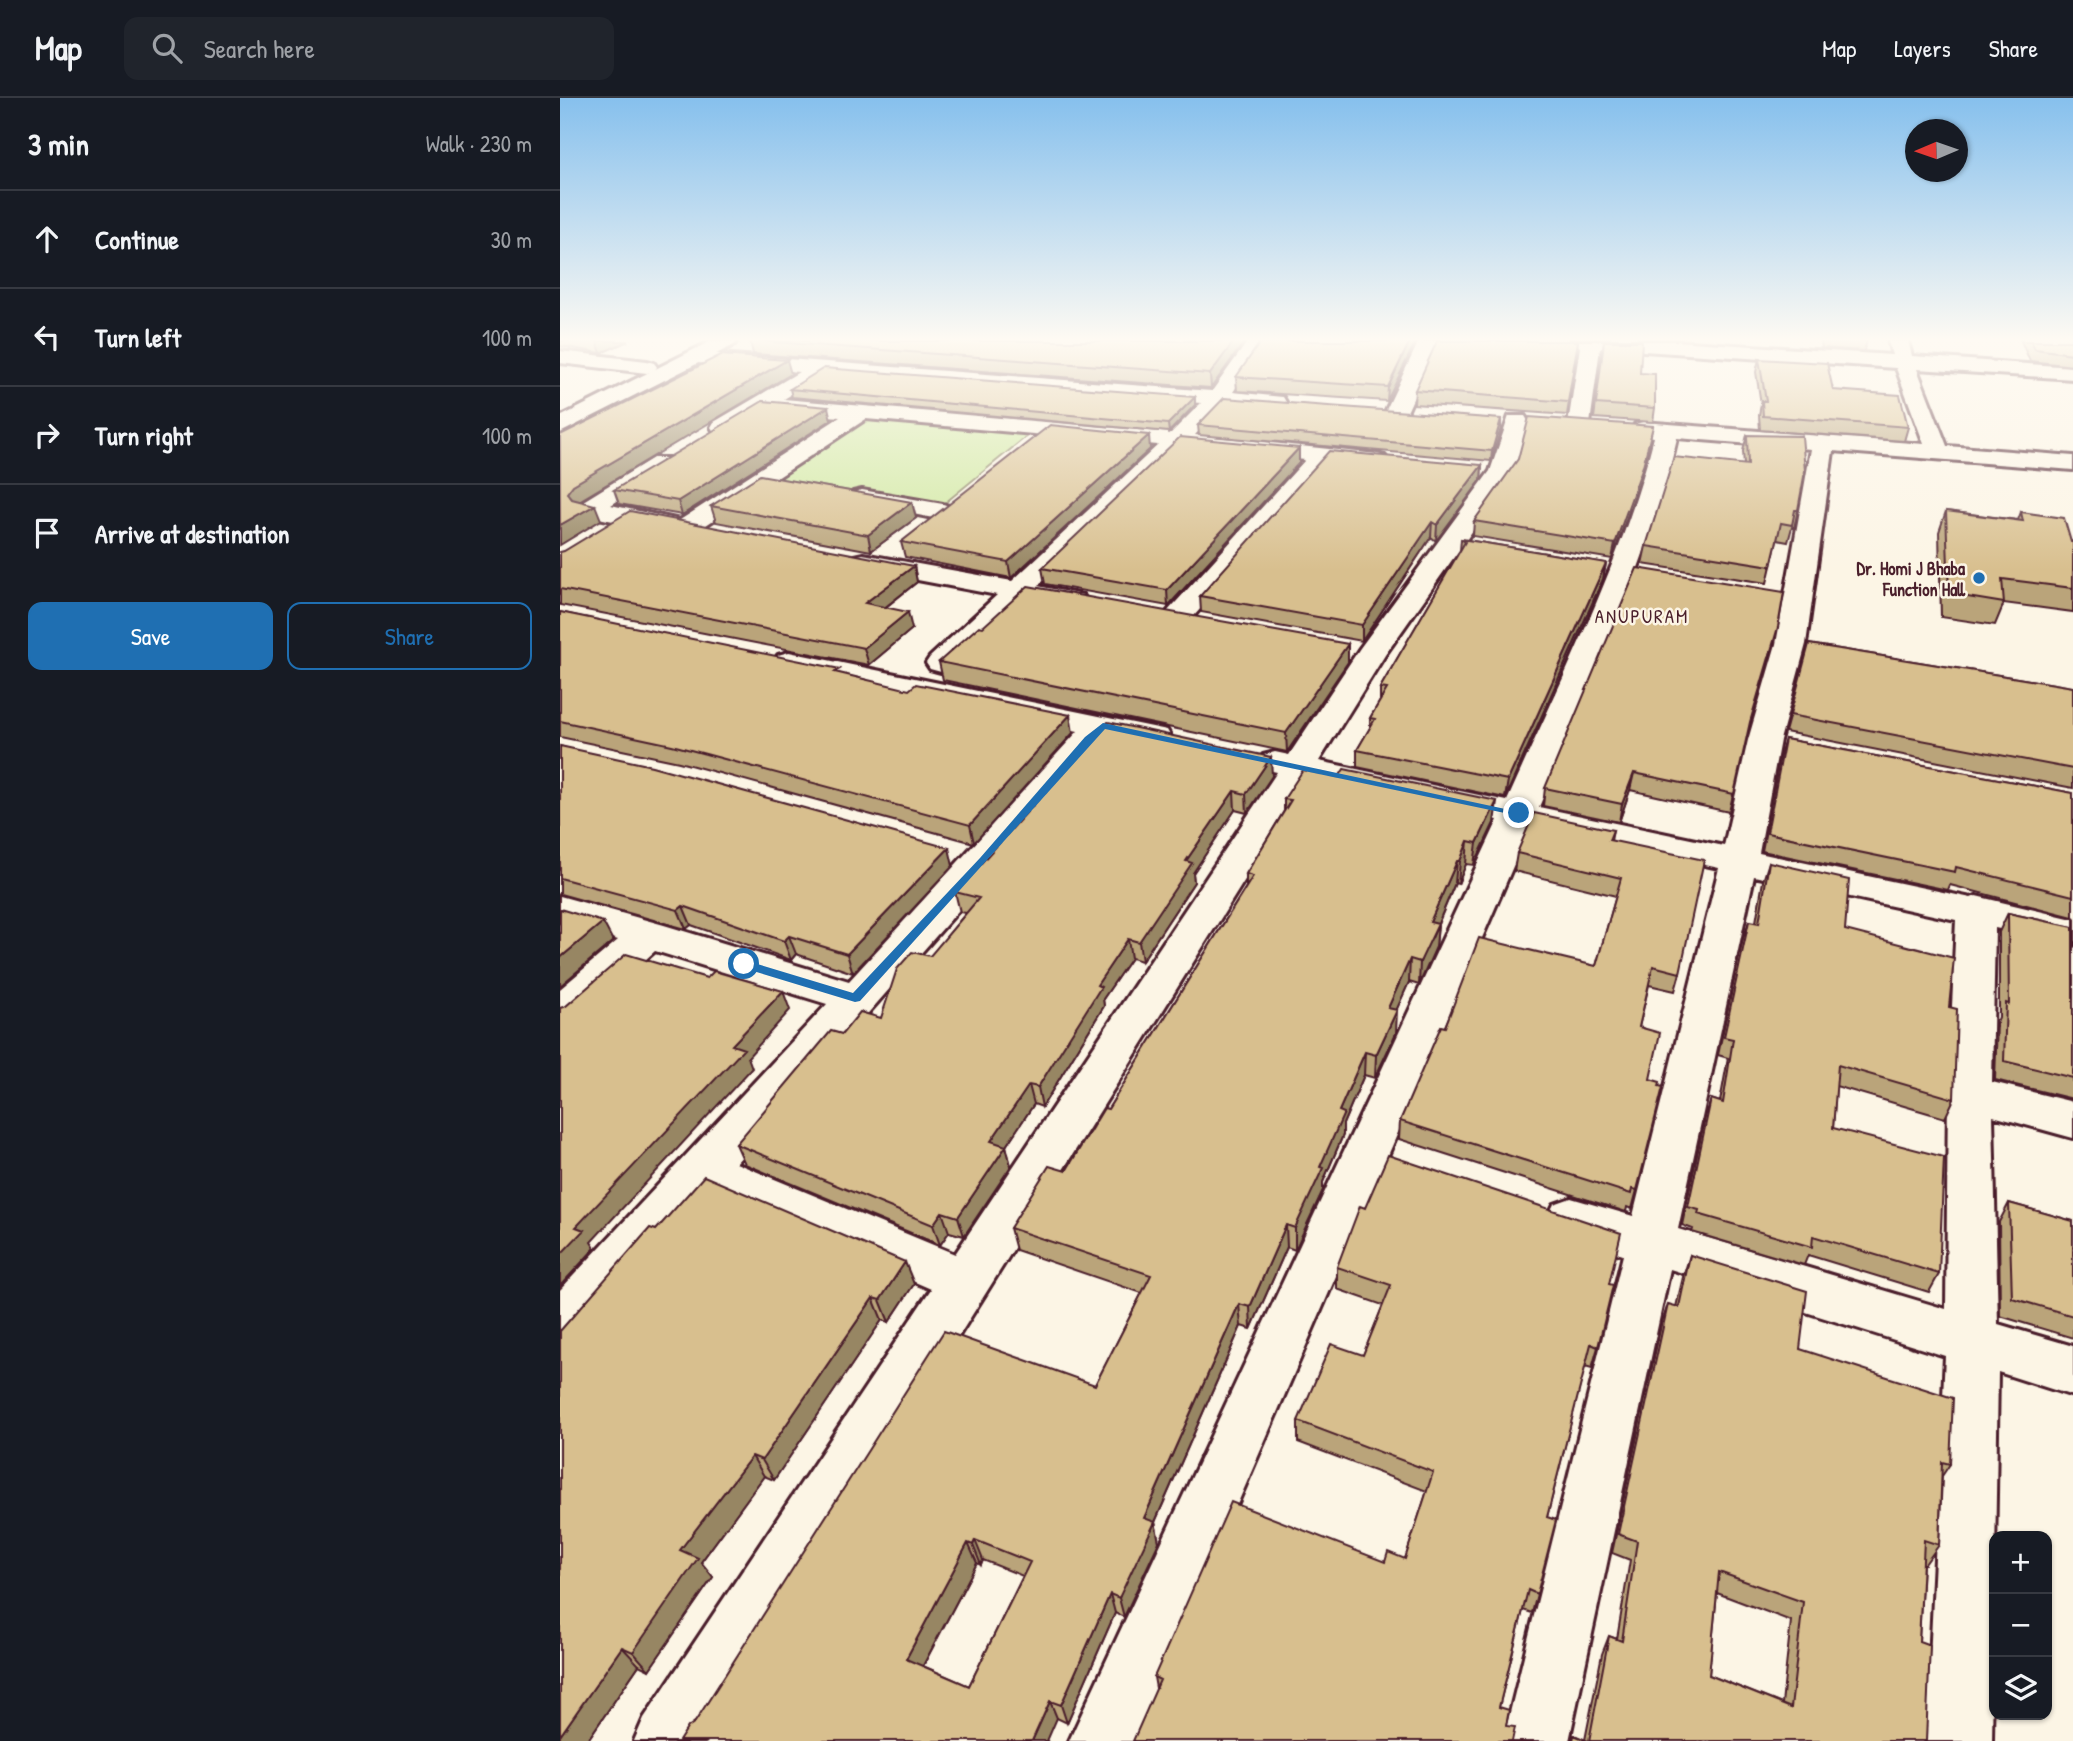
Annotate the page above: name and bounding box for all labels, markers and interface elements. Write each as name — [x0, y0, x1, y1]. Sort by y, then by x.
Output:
search box — [124, 17, 614, 80]
text: Map — [35, 26, 82, 70]
icon: search — [148, 29, 186, 67]
text: Search here — [204, 31, 315, 66]
text: Map — [1822, 32, 1856, 64]
text: Layers — [1894, 32, 1951, 64]
text: Share — [1989, 32, 2038, 64]
north arrow — [1905, 119, 1968, 182]
text: 3 min — [28, 124, 89, 164]
text: Walk · 230 m — [426, 128, 532, 159]
icon: ahead — [28, 220, 66, 258]
text: Continue — [95, 222, 179, 257]
text: 30 m — [490, 224, 532, 255]
icon: left — [28, 318, 66, 356]
text: Turn left — [95, 320, 181, 355]
text: 100 m — [482, 322, 532, 353]
icon: right — [28, 416, 66, 454]
text: Turn right — [95, 418, 193, 453]
text: 100 m — [482, 420, 532, 451]
icon: arrive — [28, 514, 66, 552]
text: Arrive at destination — [95, 516, 290, 551]
place label: Dr. Homi J Bhaba Function Hall — [1856, 556, 1966, 602]
marker: Dr. Homi J Bhaba Function Hall — [1971, 570, 1987, 586]
button: Save — [28, 602, 273, 670]
button: Share — [287, 602, 532, 670]
district label: ANUPURAM — [1595, 603, 1689, 629]
route end — [1503, 797, 1534, 828]
route start — [728, 948, 759, 979]
map controls — [1989, 1531, 2052, 1720]
button: + — [1989, 1531, 2052, 1594]
button: − — [1989, 1594, 2052, 1657]
button: layers — [1989, 1657, 2052, 1720]

